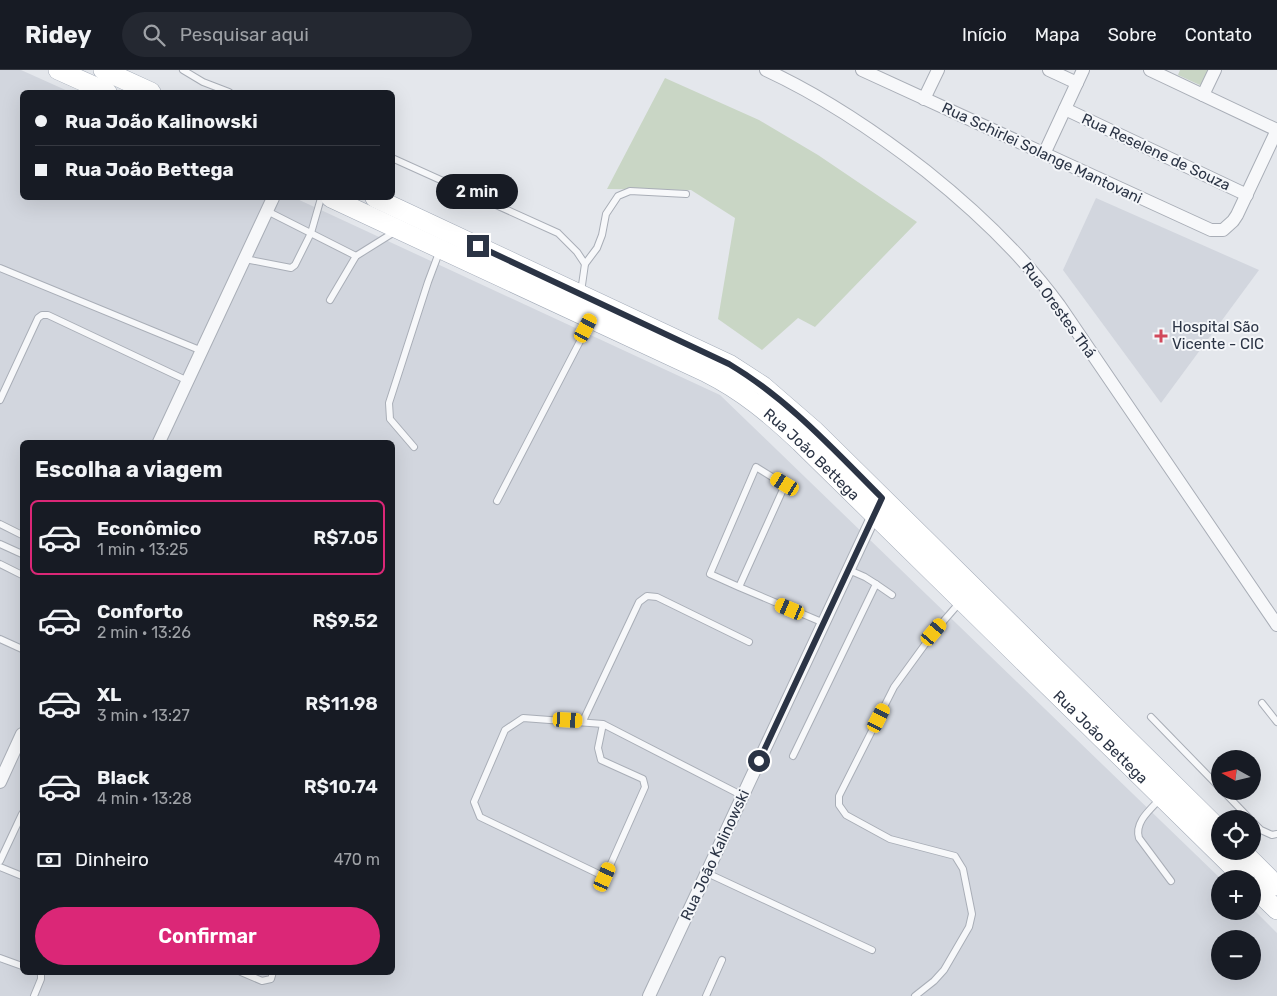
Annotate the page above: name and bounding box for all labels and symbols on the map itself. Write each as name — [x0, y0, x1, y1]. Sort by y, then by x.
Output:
street label: Rua Schirlei Solange Mantovani — [939, 99, 1145, 207]
street label: Rua Reselene de Souza — [1079, 110, 1233, 194]
callout: 2 min — [437, 174, 519, 208]
route end — [467, 235, 489, 257]
street label: Rua Orestes Thá — [1018, 259, 1100, 361]
car — [572, 311, 599, 345]
place label: Hospital São Vicente - CIC — [1172, 318, 1264, 353]
marker: Hospital São Vicente - CIC — [1154, 329, 1168, 343]
street label: Rua João Bettega — [760, 405, 863, 504]
car — [768, 470, 801, 498]
car — [773, 596, 806, 622]
car — [918, 616, 949, 648]
street label: Rua João Bettega — [1049, 687, 1151, 787]
car — [865, 701, 892, 735]
car — [552, 712, 583, 728]
route start — [748, 750, 770, 772]
north arrow — [1211, 750, 1261, 800]
street label: Rua João Kalinowski — [677, 787, 753, 923]
car — [592, 860, 617, 894]

